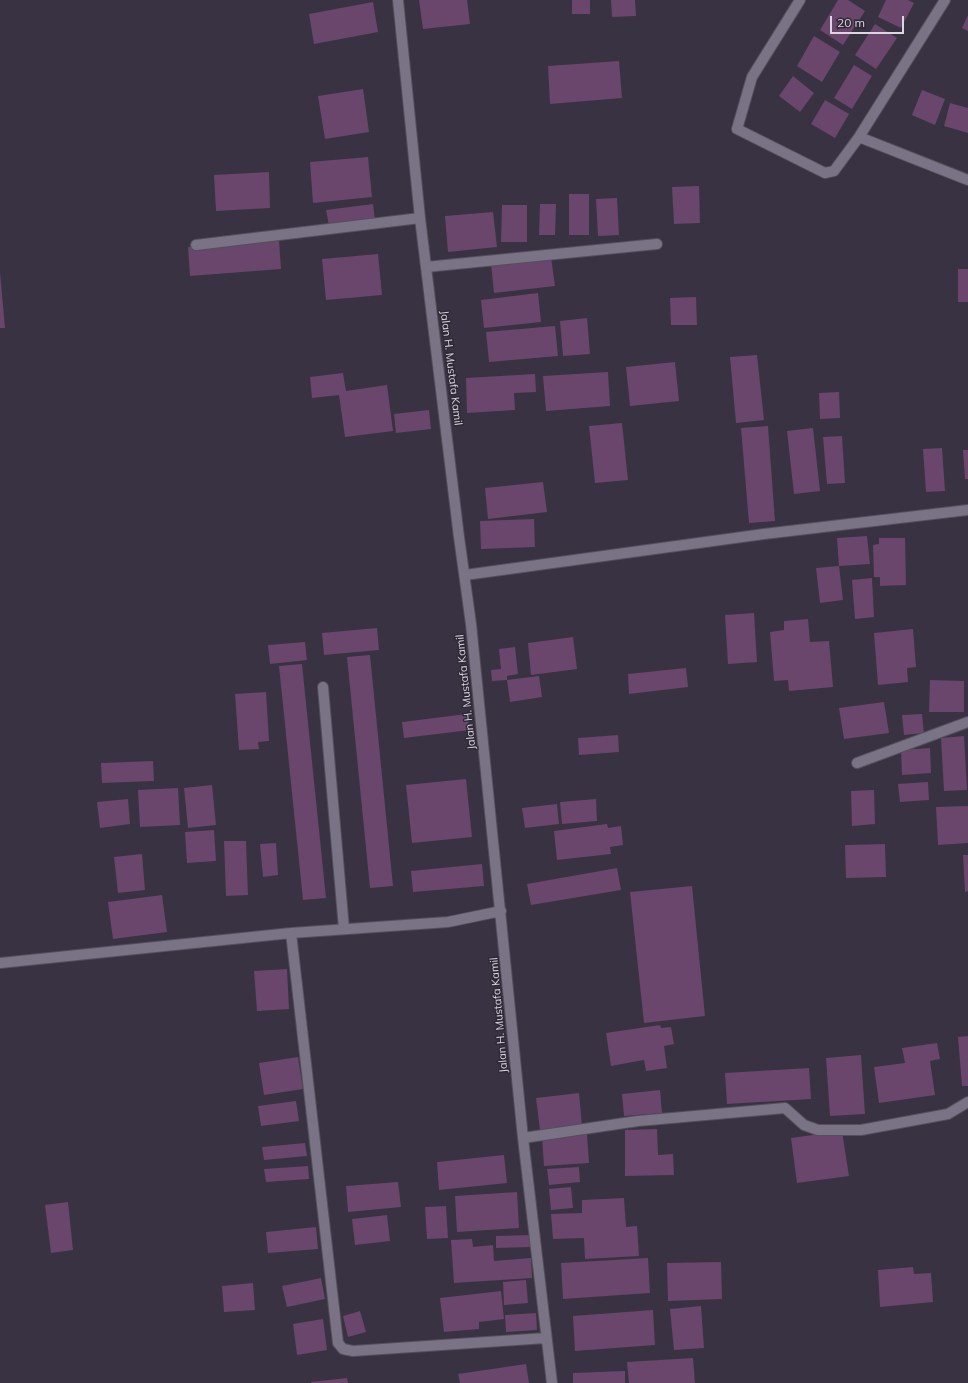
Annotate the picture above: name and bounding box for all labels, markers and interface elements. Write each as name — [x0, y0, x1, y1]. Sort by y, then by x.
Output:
scale bar — [832, 8, 906, 34]
text: 20 m — [837, 15, 865, 30]
street label: Jalan H. Mustafa Kamil — [437, 310, 465, 426]
street label: Jalan H. Mustafa Kamil — [453, 634, 479, 750]
street label: Jalan H. Mustafa Kamil — [487, 957, 511, 1073]

